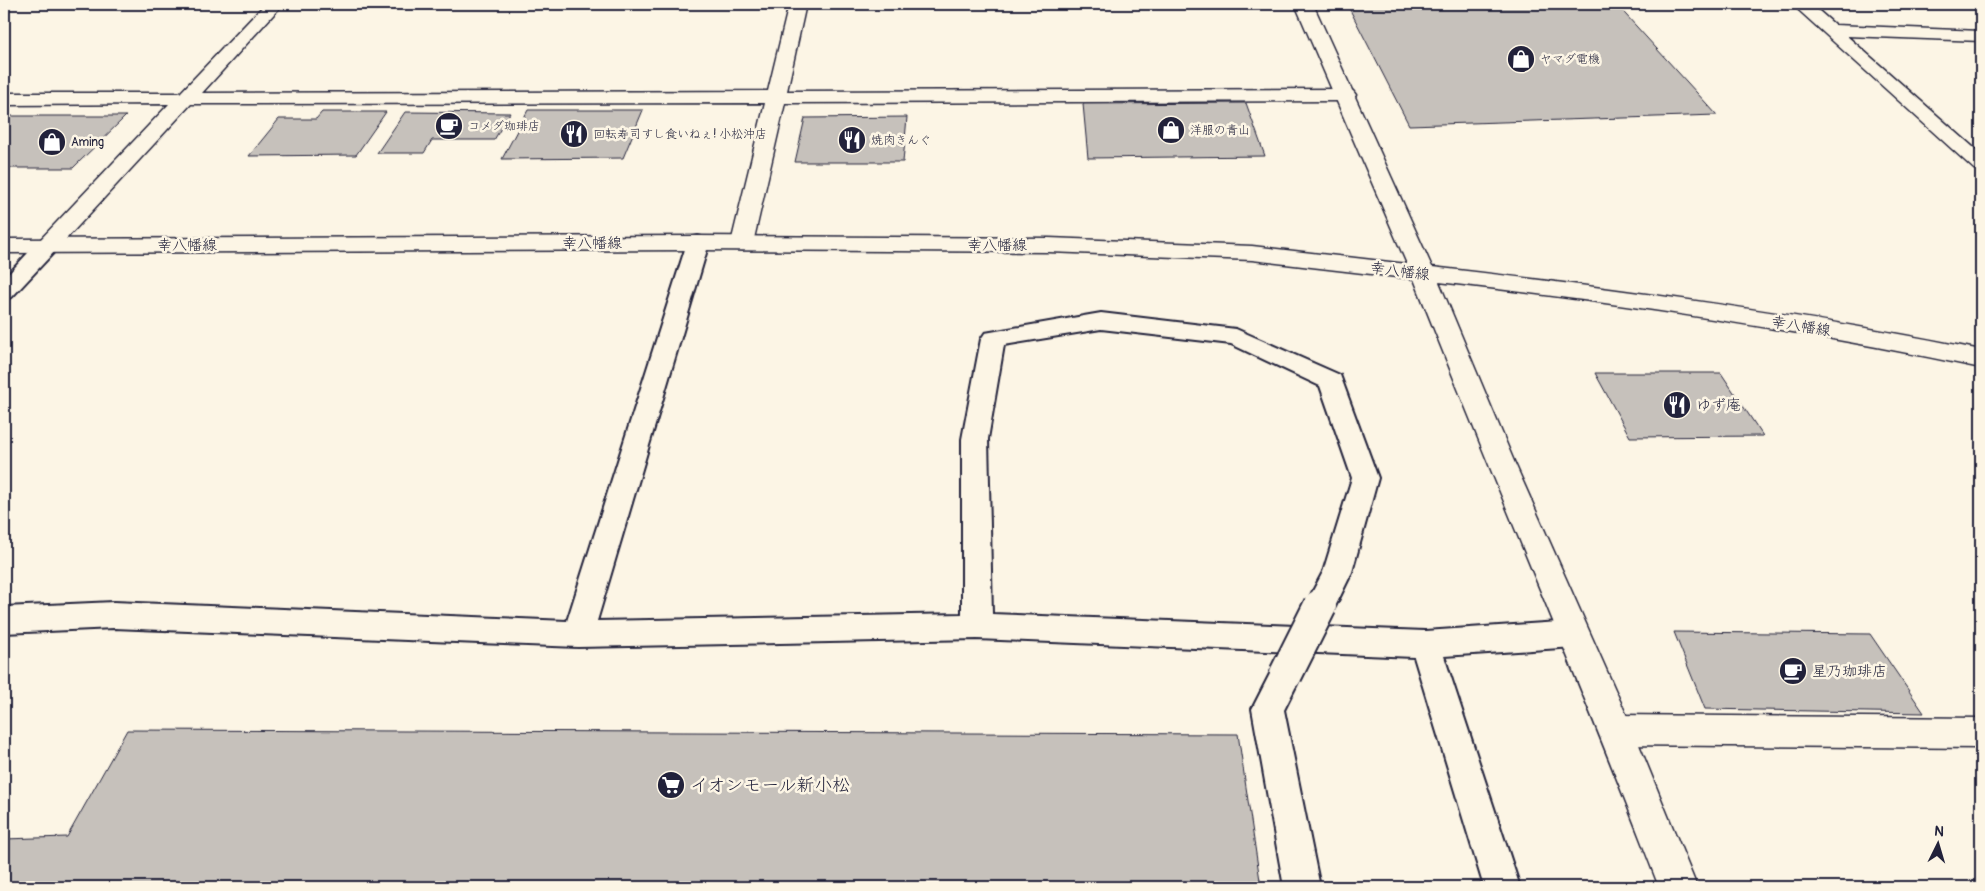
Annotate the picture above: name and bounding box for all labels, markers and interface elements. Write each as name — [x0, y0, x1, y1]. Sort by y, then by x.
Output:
shop icon: ヤマダ電機 — [1506, 44, 1536, 74]
place label: ヤマダ電機 — [1540, 52, 1600, 67]
cafe icon: コメダ珈琲店 — [434, 111, 464, 141]
shop icon: 洋服の青山 — [1156, 115, 1186, 145]
place label: コメダ珈琲店 — [468, 119, 540, 134]
restaurant icon: 回転寿司すし食いねぇ! 小松沖店 — [559, 119, 589, 149]
place label: 洋服の青山 — [1190, 123, 1250, 138]
restaurant icon: 焼肉きんぐ — [837, 125, 867, 155]
shop icon: Aming — [37, 127, 67, 157]
place label: 回転寿司すし食いねぇ! 小松沖店 — [593, 127, 767, 142]
place label: 焼肉きんぐ — [871, 133, 931, 148]
place label: Aming — [71, 135, 104, 150]
street label: 幸八幡線 — [562, 234, 622, 253]
street label: 幸八幡線 — [157, 236, 217, 255]
street label: 幸八幡線 — [967, 236, 1027, 255]
street label: 幸八幡線 — [1369, 258, 1431, 285]
street label: 幸八幡線 — [1770, 312, 1832, 341]
restaurant icon: ゆず庵 — [1662, 390, 1692, 420]
place label: ゆず庵 — [1696, 396, 1741, 415]
cafe icon: 星乃珈琲店 — [1778, 656, 1808, 686]
place label: 星乃珈琲店 — [1812, 662, 1887, 681]
supermarket icon: イオンモール新小松 — [656, 770, 686, 800]
place label: イオンモール新小松 — [690, 774, 850, 797]
north arrow — [1912, 818, 1962, 868]
text: N — [1934, 823, 1945, 840]

